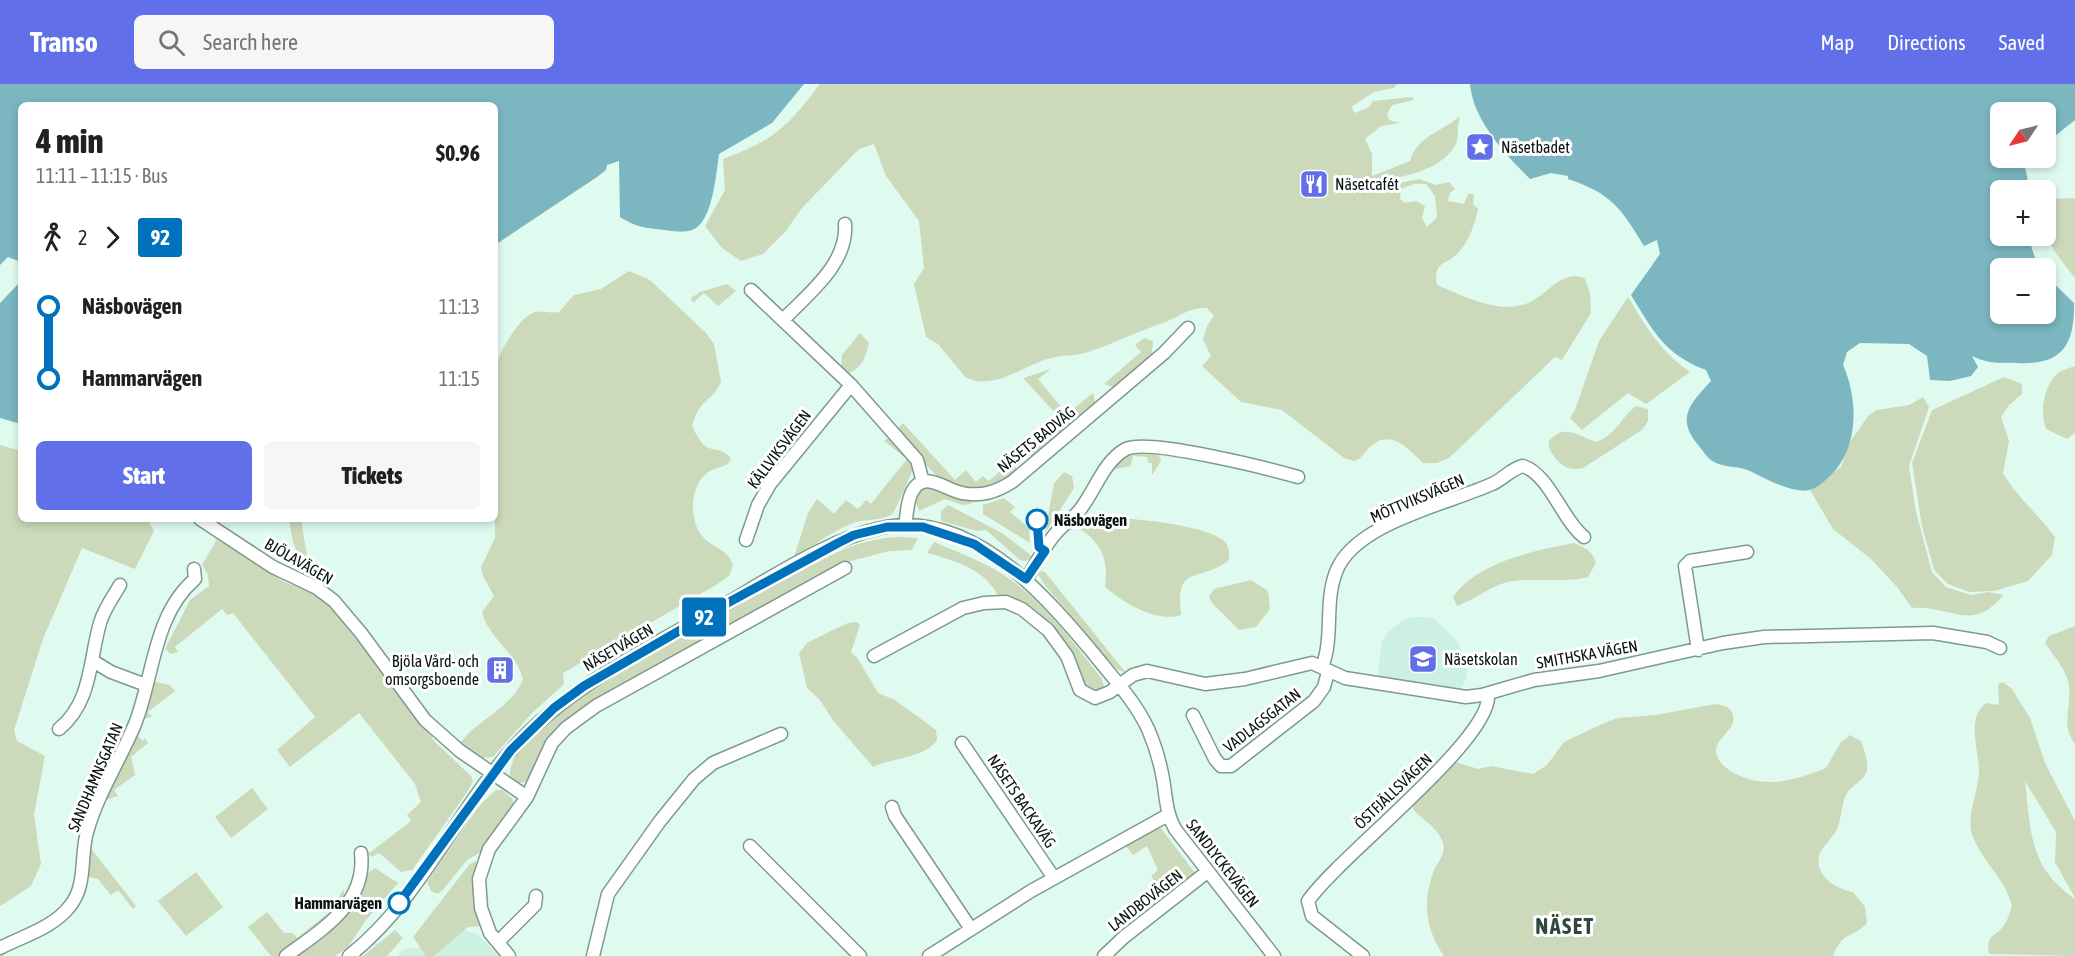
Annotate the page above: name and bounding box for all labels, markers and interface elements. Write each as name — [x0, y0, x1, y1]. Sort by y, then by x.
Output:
search box — [134, 15, 554, 69]
text: Transo — [30, 26, 98, 58]
icon: search — [155, 26, 188, 59]
text: Search here — [203, 29, 298, 55]
text: Map — [1820, 30, 1854, 54]
text: Directions — [1887, 30, 1966, 54]
text: Saved — [1999, 30, 2045, 54]
north arrow — [1990, 102, 2056, 168]
map controls — [1990, 102, 2056, 324]
text: 4 min — [36, 122, 103, 160]
place icon: Näsetbadet — [1464, 131, 1496, 163]
place label: Näsetbadet — [1501, 138, 1570, 156]
text: $0.96 — [436, 140, 480, 166]
text: 11:11 – 11:15 · Bus — [36, 164, 168, 187]
restaurant icon: Näsetcafét — [1298, 168, 1330, 200]
place label: Näsetcafét — [1335, 175, 1399, 193]
button: + — [1990, 180, 2056, 246]
icon: walk — [36, 221, 69, 254]
icon: forward — [96, 221, 129, 254]
text: 92 — [150, 225, 170, 249]
text: 2 — [78, 226, 87, 249]
button: − — [1990, 258, 2056, 324]
text: Näsbovägen — [82, 293, 182, 319]
text: 11:13 — [439, 295, 480, 318]
text: Hammarvägen — [82, 365, 202, 391]
text: 11:15 — [439, 367, 480, 390]
street label: NÄSETS BADVÄG — [993, 402, 1079, 476]
street label: KÄLLVIKSVÄGEN — [744, 406, 814, 492]
button: Start — [36, 441, 252, 510]
button: Tickets — [264, 441, 480, 510]
street label: MÖTTVIKSVÄGEN — [1367, 470, 1467, 526]
marker: Näsbovägen — [1026, 509, 1048, 531]
place label: Näsbovägen — [1054, 511, 1127, 529]
street label: BJÖLAVÄGEN — [262, 534, 336, 588]
line badge: 92 — [677, 598, 731, 636]
text: 92 — [694, 605, 714, 629]
street label: NÄSETVÄGEN — [580, 620, 656, 674]
street label: SMITHSKA VÄGEN — [1535, 636, 1639, 672]
school or university icon: Näsetskolan — [1407, 643, 1439, 675]
place label: Näsetskolan — [1444, 650, 1518, 668]
place label: Bjöla Vård- och omsorgsboende — [385, 652, 479, 689]
building icon: Bjöla Vård- och omsorgsboende — [484, 654, 516, 686]
street label: VADLAGSGATAN — [1220, 684, 1304, 756]
street label: SANDHAMNSGATAN — [64, 720, 126, 834]
street label: ÖSTFJÄLLSVÄGEN — [1351, 750, 1435, 832]
street label: NÄSETS BACKAVÄG — [984, 751, 1060, 851]
street label: SANDLYCKEVÄGEN — [1183, 815, 1263, 911]
street label: LANDBOVÄGEN — [1104, 865, 1186, 935]
marker: Hammarvägen — [388, 892, 410, 914]
place label: Hammarvägen — [295, 894, 382, 912]
district label: NÄSET — [1535, 913, 1595, 939]

